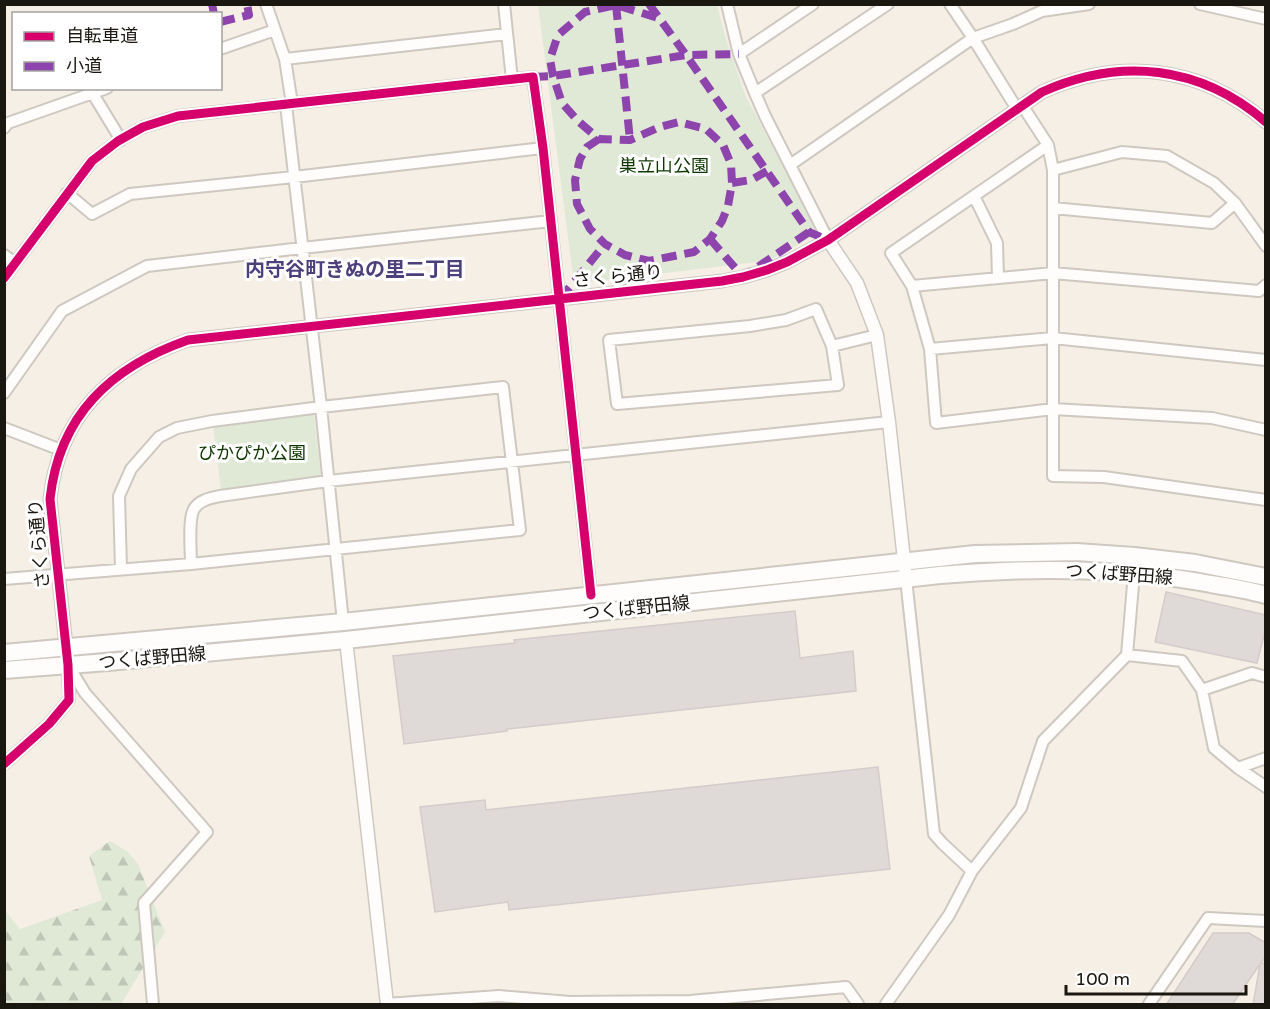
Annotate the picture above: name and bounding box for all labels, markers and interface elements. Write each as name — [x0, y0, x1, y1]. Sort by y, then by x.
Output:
legend — [12, 12, 222, 90]
text: 自転車道 — [66, 25, 138, 47]
text: 小道 — [66, 55, 102, 77]
park label: 巣立山公園 — [619, 155, 709, 177]
district label: 内守谷町きぬの里二丁目 — [245, 258, 465, 282]
street label: さくら通り — [572, 260, 664, 292]
park label: ぴかぴか公園 — [198, 442, 306, 464]
street label: さくら通り — [24, 498, 54, 590]
street label: つくば野田線 — [1064, 559, 1174, 589]
street label: つくば野田線 — [581, 591, 691, 625]
street label: つくば野田線 — [97, 642, 207, 674]
scale bar — [1066, 958, 1246, 996]
text: 100 m — [1075, 968, 1130, 990]

